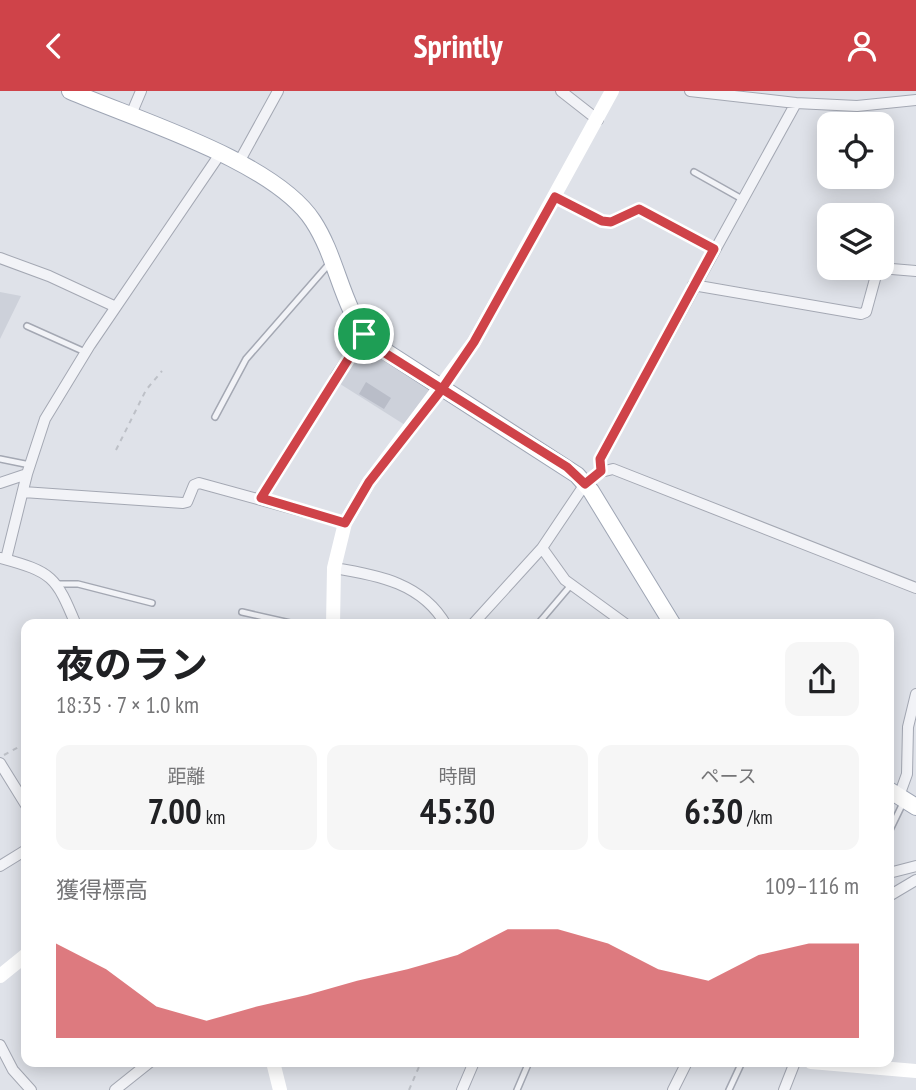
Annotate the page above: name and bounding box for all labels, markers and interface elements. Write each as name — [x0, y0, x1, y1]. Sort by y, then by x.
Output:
text: Sprintly — [413, 25, 503, 67]
icon: back — [35, 27, 73, 65]
icon: person — [843, 27, 881, 65]
map controls — [817, 112, 894, 280]
button: locate — [817, 112, 894, 189]
button: layers — [817, 203, 894, 280]
pin — [334, 304, 394, 364]
icon: arrive — [345, 315, 383, 353]
text: 夜のラン — [56, 639, 208, 688]
button: share — [785, 642, 859, 716]
text: 18:35 · 7 × 1.0 km — [56, 690, 199, 719]
text: 距離 — [167, 764, 206, 788]
text: 時間 — [438, 764, 477, 788]
text: ペース — [700, 764, 757, 788]
text: 7.00 — [148, 788, 202, 834]
text: 45:30 — [420, 788, 495, 834]
text: 6:30 — [684, 788, 743, 834]
text: km — [202, 805, 225, 829]
text: /km — [743, 805, 773, 829]
text: 109–116 m — [765, 871, 859, 900]
text: 獲得標高 — [56, 875, 148, 904]

